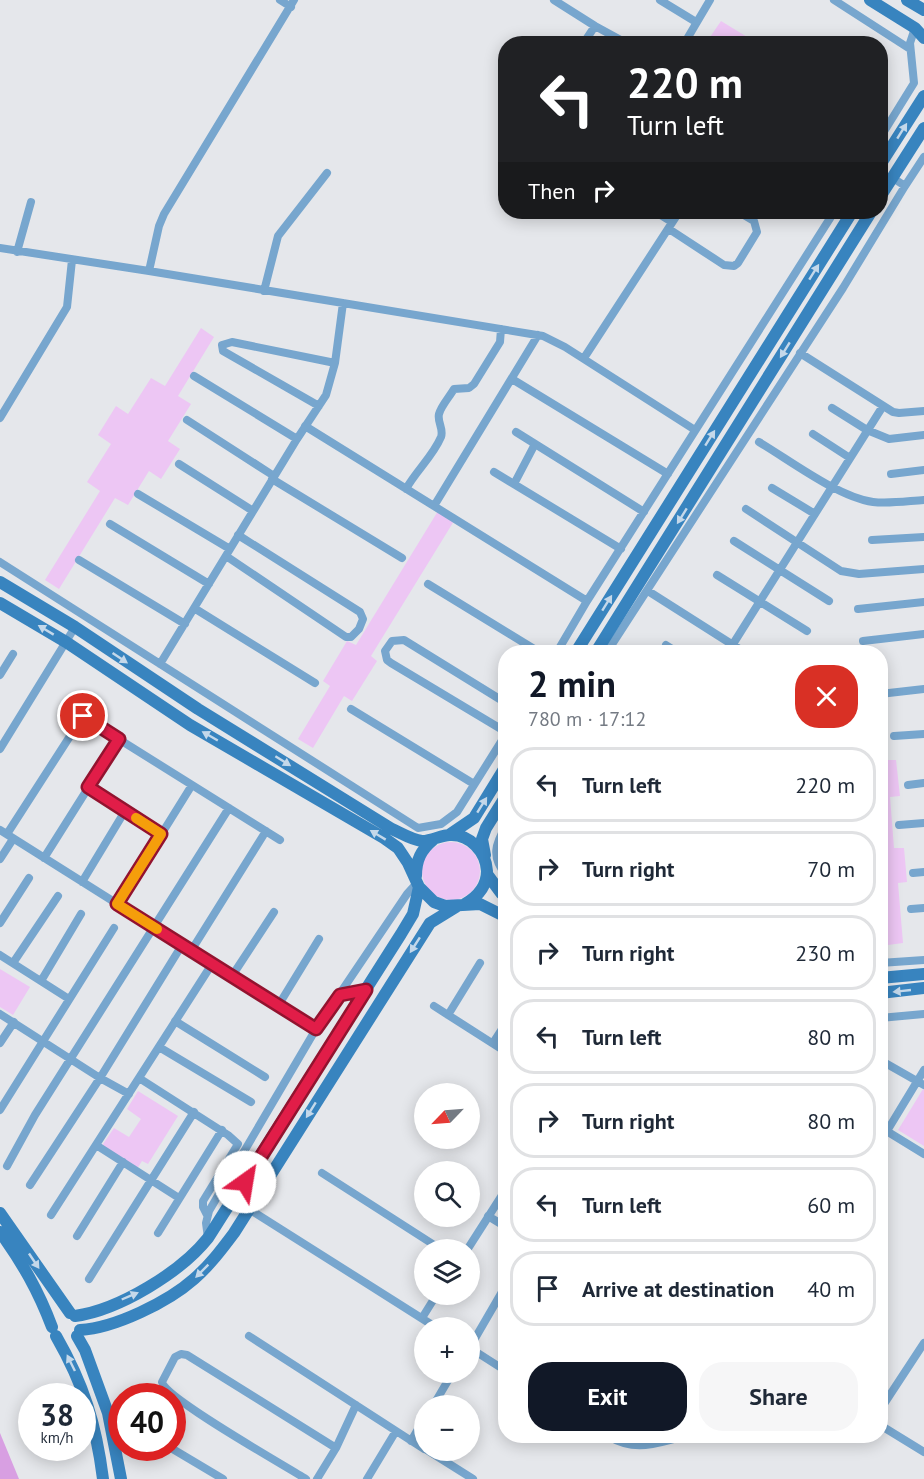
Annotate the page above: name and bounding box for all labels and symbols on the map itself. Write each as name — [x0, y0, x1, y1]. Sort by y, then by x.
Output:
one-way arrow — [897, 123, 908, 139]
one-way arrow — [808, 264, 819, 280]
one-way arrow — [780, 342, 791, 358]
one-way arrow — [705, 429, 716, 446]
one-way arrow — [676, 508, 687, 524]
one-way arrow — [601, 595, 612, 611]
one-way arrow — [38, 625, 54, 636]
one-way arrow — [112, 652, 128, 664]
pin — [57, 690, 108, 741]
one-way arrow — [201, 731, 218, 741]
one-way arrow — [275, 756, 291, 767]
one-way arrow — [476, 797, 487, 813]
one-way arrow — [370, 829, 386, 840]
one-way arrow — [410, 937, 421, 953]
one-way arrow — [893, 986, 912, 996]
north arrow — [414, 1083, 480, 1149]
one-way arrow — [306, 1102, 317, 1118]
position arrow — [213, 1150, 277, 1214]
one-way arrow — [28, 1252, 39, 1269]
one-way arrow — [195, 1263, 209, 1277]
one-way arrow — [121, 1291, 139, 1300]
one-way arrow — [66, 1354, 76, 1372]
speed limit sign: 40 — [108, 1383, 186, 1461]

